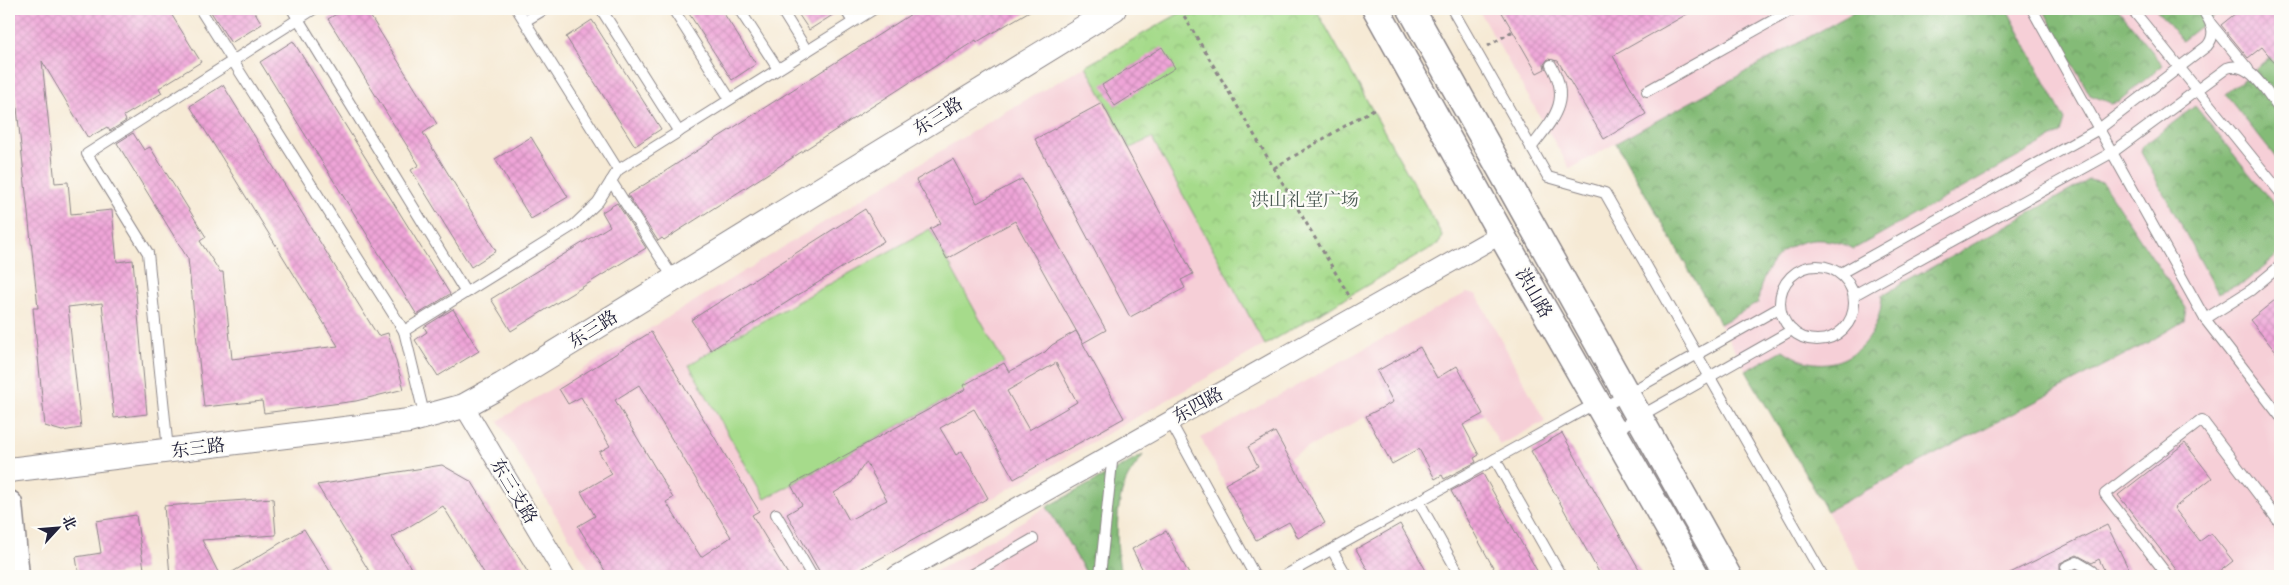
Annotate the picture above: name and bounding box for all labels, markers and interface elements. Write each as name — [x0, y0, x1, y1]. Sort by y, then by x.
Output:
street label: 东三路 — [910, 93, 967, 140]
park label: 洪山礼堂广场 — [1251, 190, 1359, 212]
street label: 洪山路 — [1510, 265, 1556, 322]
street label: 东三路 — [565, 306, 622, 353]
street label: 东四路 — [1170, 383, 1227, 429]
street label: 东三路 — [170, 435, 226, 463]
street label: 东三支路 — [485, 455, 541, 528]
north arrow — [32, 502, 82, 552]
text: 北 — [58, 513, 80, 533]

